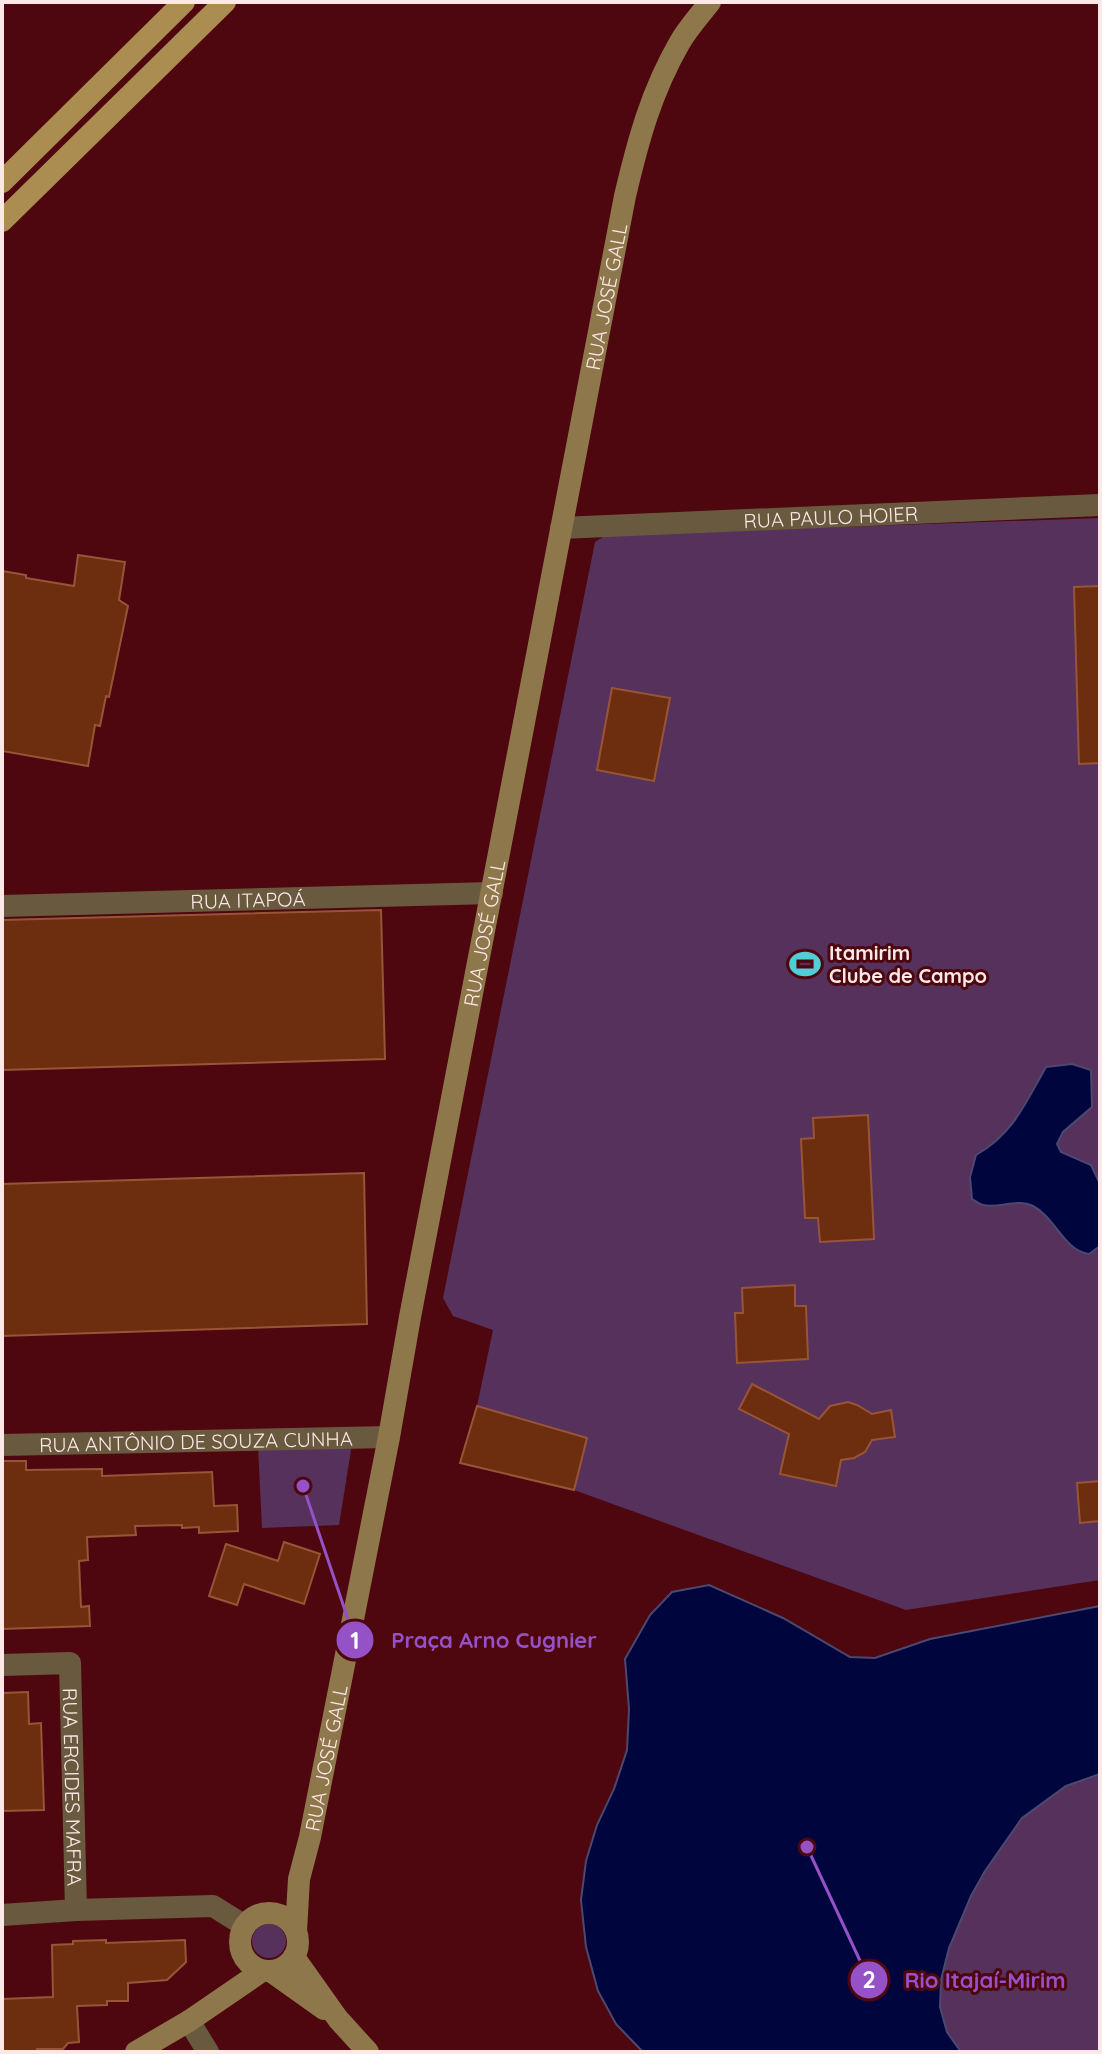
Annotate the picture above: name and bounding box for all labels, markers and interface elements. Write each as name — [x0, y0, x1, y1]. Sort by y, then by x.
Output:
street label: RUA JOSÉ GALL — [579, 221, 632, 372]
street label: RUA PAULO HOIER — [743, 500, 919, 533]
street label: RUA JOSÉ GALL — [457, 857, 510, 1008]
street label: RUA ITAPOÁ — [190, 885, 306, 913]
place label: Itamirim Clube de Campo — [829, 940, 987, 988]
sports icon: Itamirim Clube de Campo — [788, 947, 822, 981]
street label: RUA ANTÔNIO DE SOUZA CUNHA — [39, 1425, 353, 1457]
callout: Praça Arno Cugnier — [335, 1617, 613, 1663]
text: 1 — [350, 1625, 360, 1655]
text: Praça Arno Cugnier — [391, 1626, 597, 1654]
street label: RUA JOSÉ GALL — [299, 1682, 352, 1833]
street label: RUA ERCIDES MAFRA — [58, 1688, 88, 1886]
callout: Rio Itajaí-Mirim — [849, 1957, 1082, 2003]
text: 2 — [862, 1964, 876, 1994]
text: Rio Itajaí-Mirim — [904, 1966, 1066, 1994]

